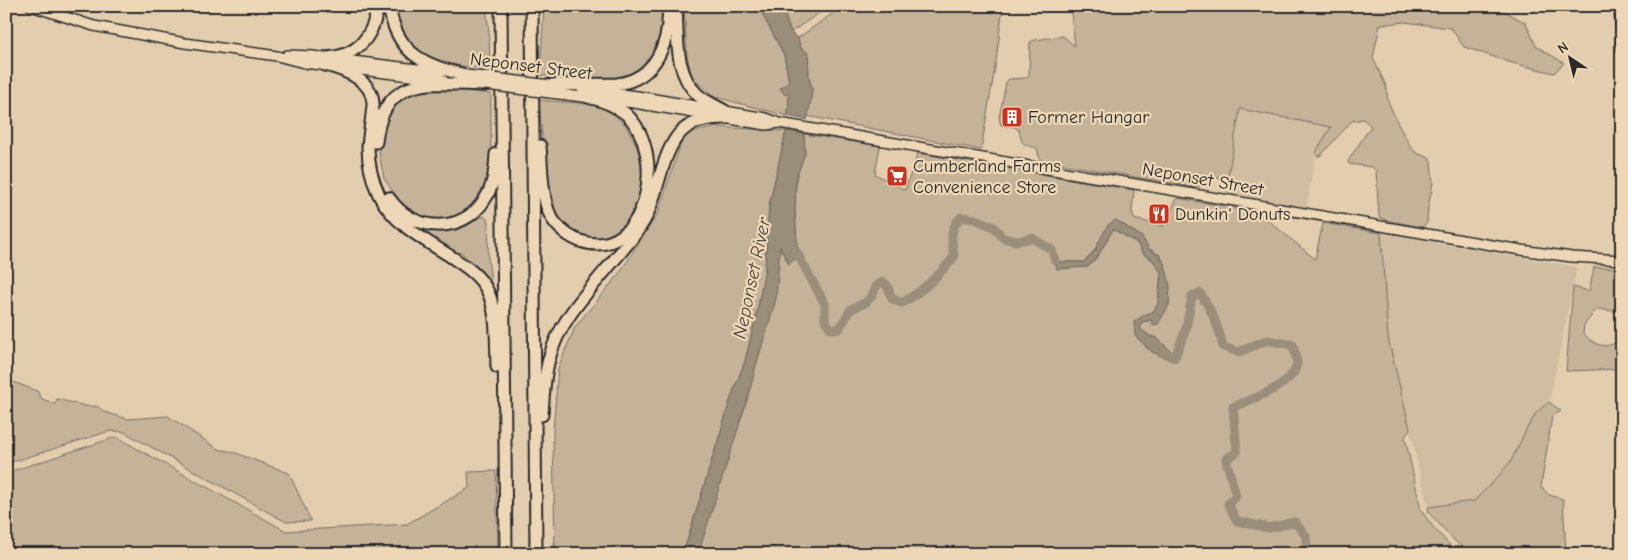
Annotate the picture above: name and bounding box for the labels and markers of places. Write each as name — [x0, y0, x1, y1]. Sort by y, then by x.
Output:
building icon: Former Hangar — [1000, 105, 1024, 129]
place label: Former Hangar — [1028, 107, 1150, 128]
place label: Cumberland Farms Convenience Store — [913, 156, 1061, 198]
supermarket icon: Cumberland Farms Convenience Store — [885, 164, 909, 188]
restaurant icon: Dunkin' Donuts — [1147, 202, 1171, 226]
place label: Dunkin' Donuts — [1175, 204, 1290, 225]

